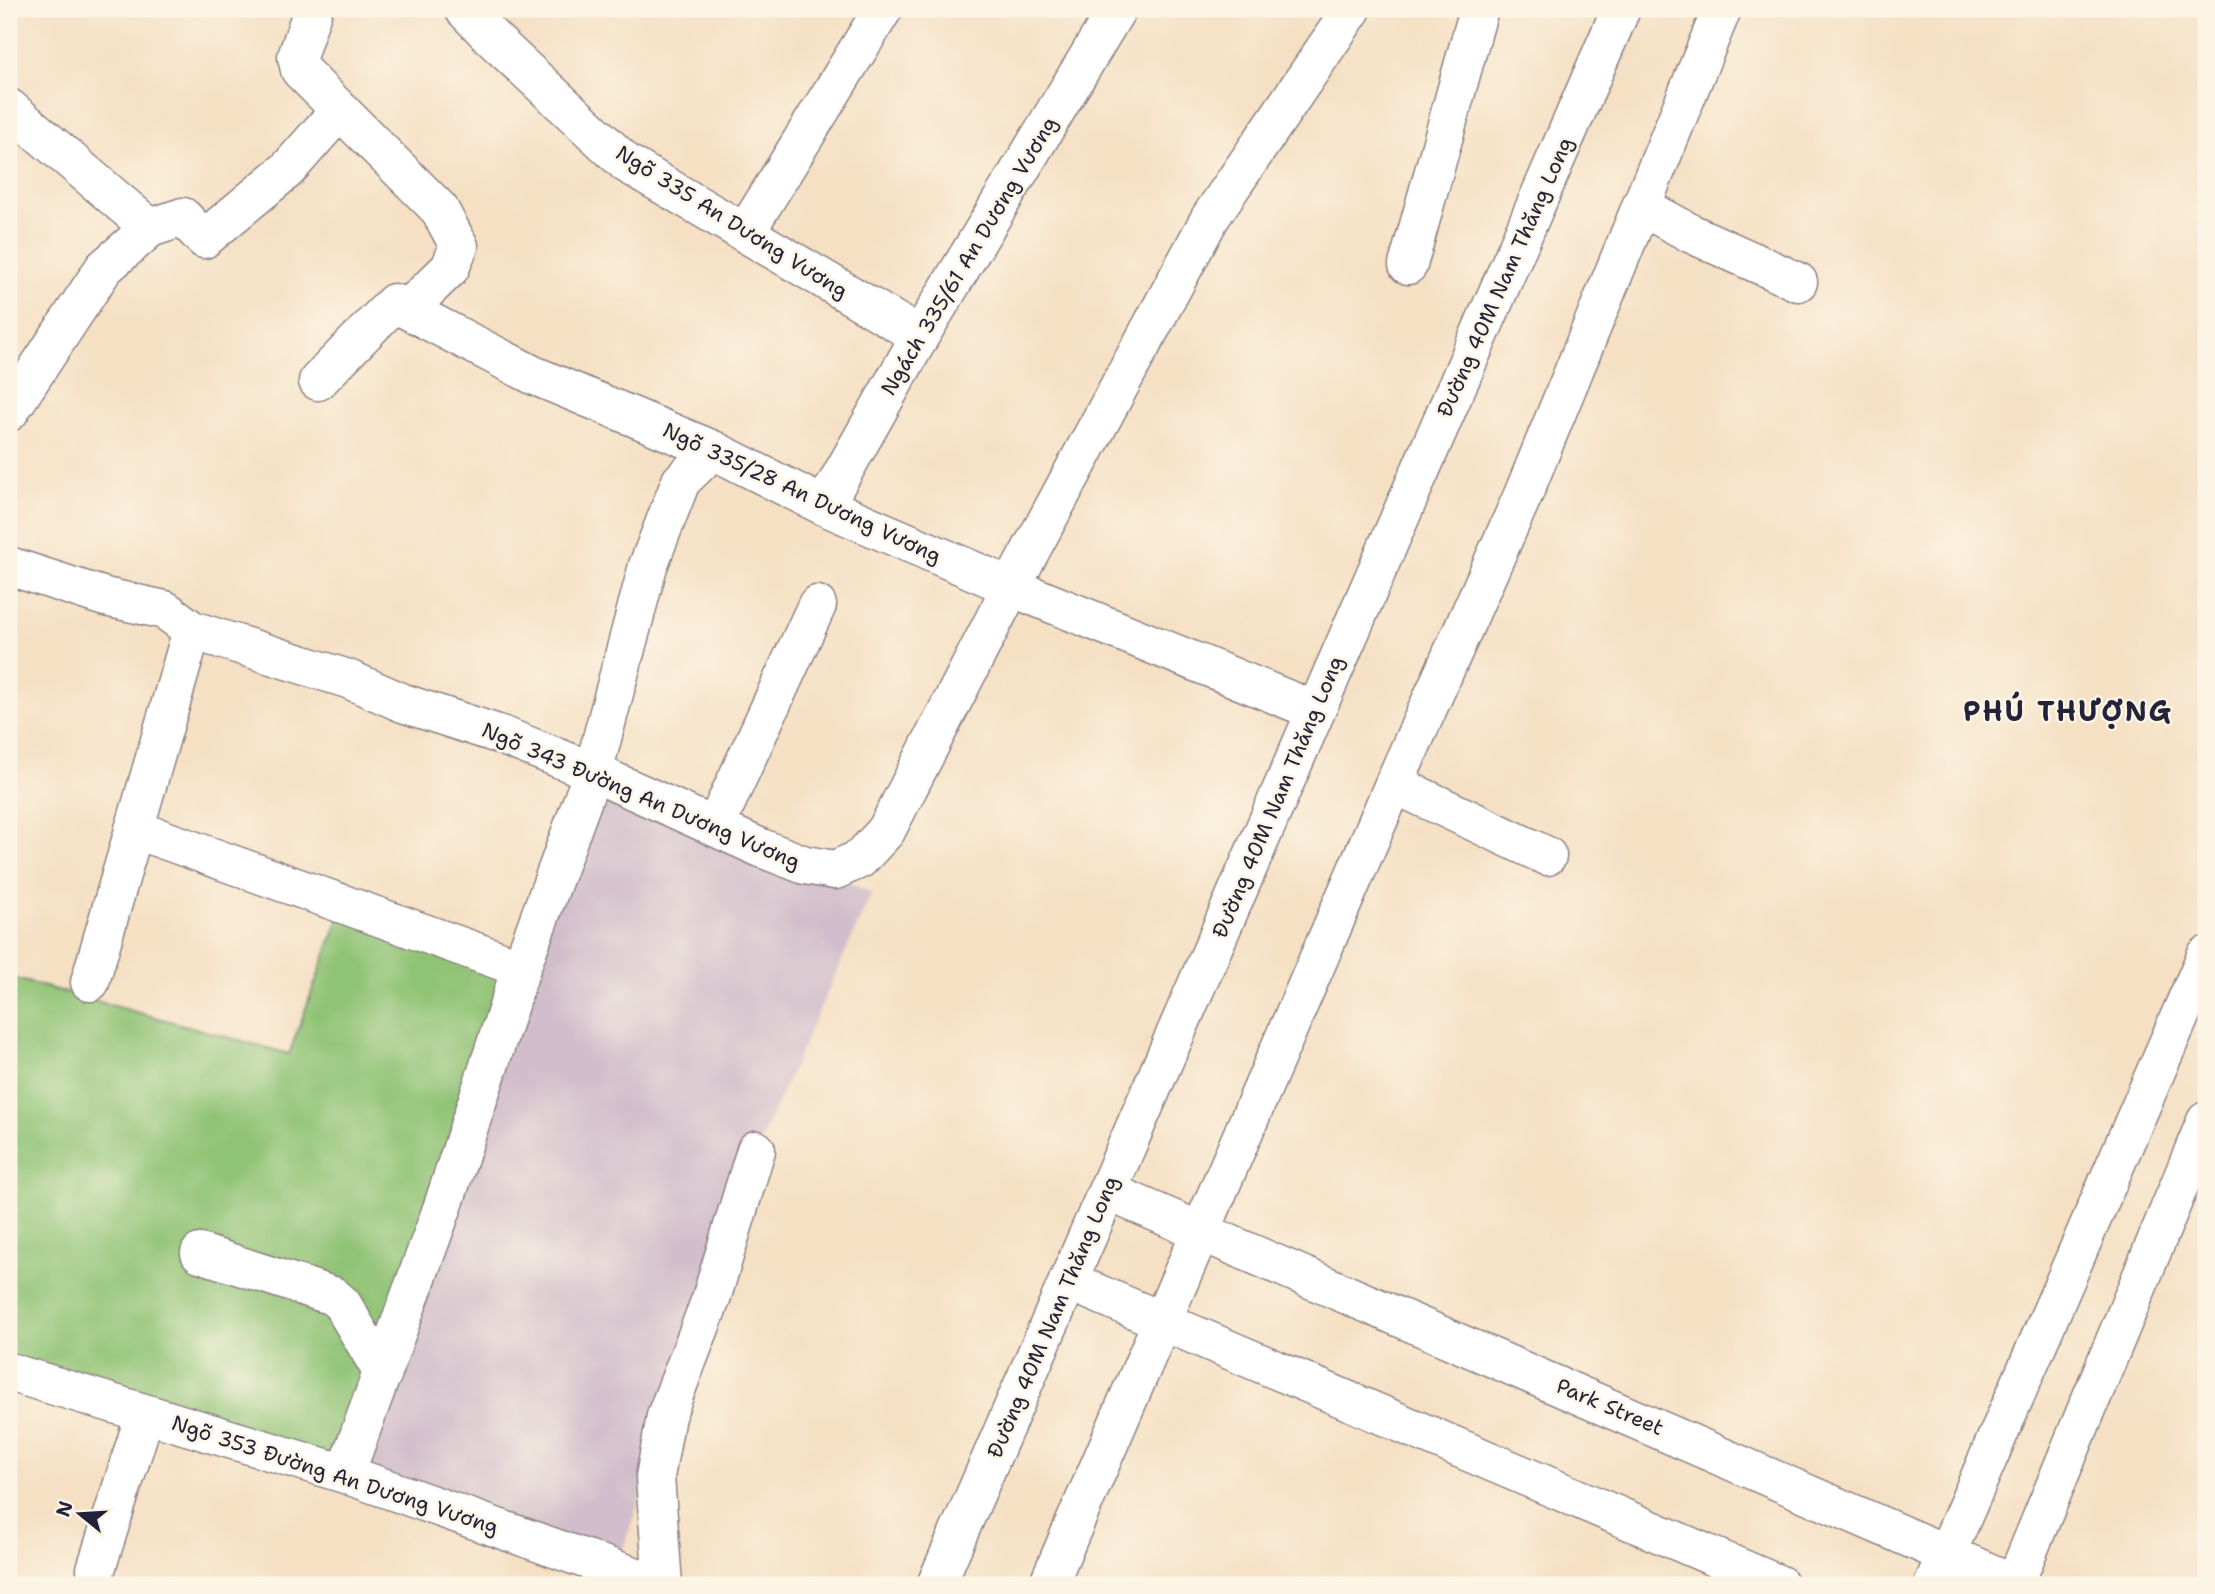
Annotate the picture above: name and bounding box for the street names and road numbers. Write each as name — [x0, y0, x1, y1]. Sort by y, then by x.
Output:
street label: Ngách 335/61 An Dương Vương — [874, 111, 1064, 401]
street label: Đường 40M Nam Thăng Long — [1430, 133, 1580, 421]
street label: Ngõ 335 An Dương Vương — [611, 139, 853, 305]
street label: Ngõ 335/28 An Dương Vương — [658, 416, 946, 570]
street label: Đường 40M Nam Thăng Long — [1206, 652, 1350, 942]
street label: Ngõ 343 Đường An Dương Vương — [477, 716, 805, 876]
street label: Đường 40M Nam Thăng Long — [981, 1172, 1125, 1462]
street label: Park Street — [1552, 1372, 1668, 1442]
street label: Ngõ 353 Đường An Dương Vương — [168, 1409, 502, 1541]

